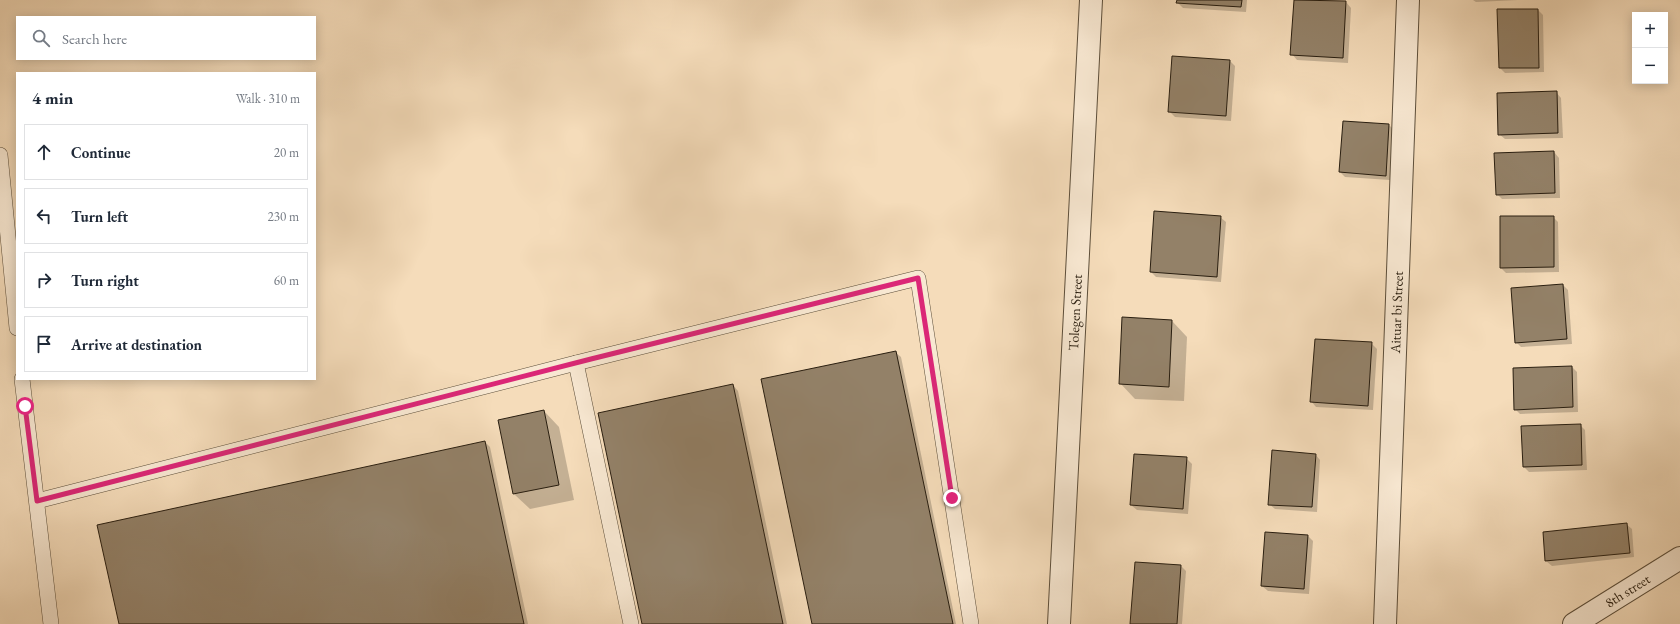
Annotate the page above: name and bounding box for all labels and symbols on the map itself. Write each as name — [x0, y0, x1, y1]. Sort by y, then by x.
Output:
street label: Aituar bi Street — [1386, 270, 1407, 355]
street label: Tolegen Street — [1064, 273, 1086, 351]
route start — [16, 397, 34, 415]
route end — [943, 489, 961, 507]
street label: 8th street — [1602, 570, 1654, 612]

